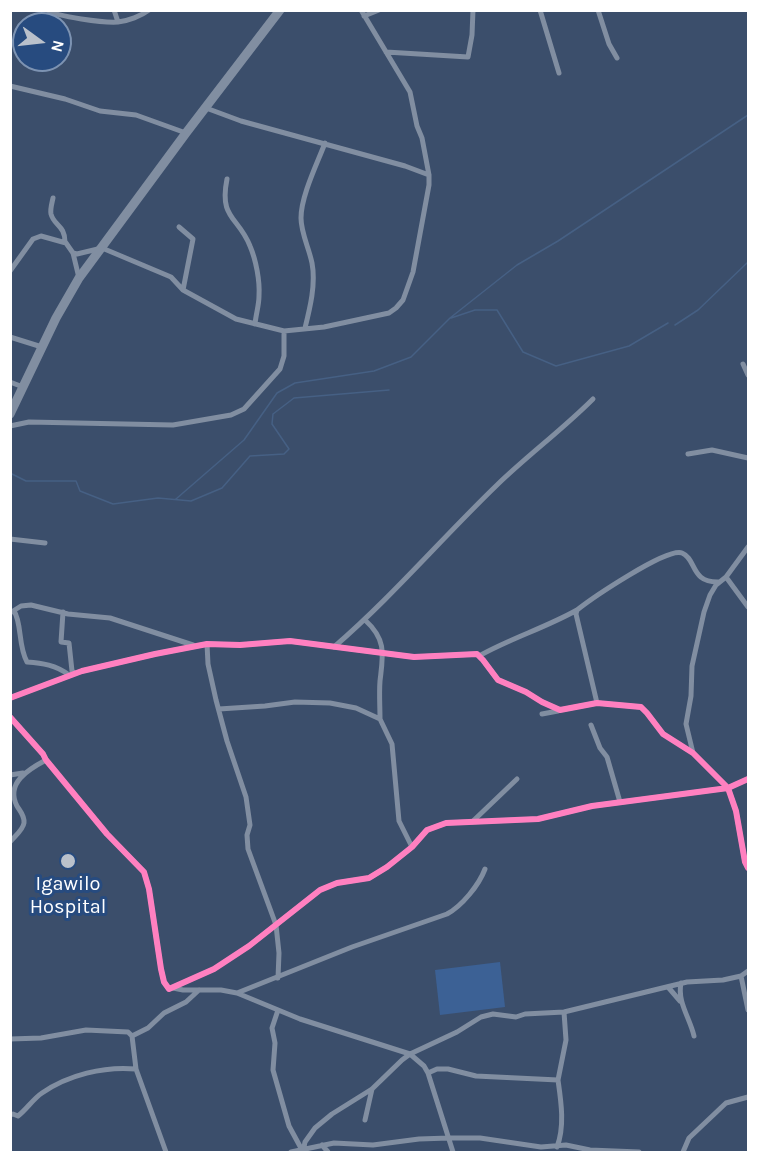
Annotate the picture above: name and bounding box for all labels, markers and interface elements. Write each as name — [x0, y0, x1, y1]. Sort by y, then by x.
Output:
north arrow — [12, 12, 72, 72]
text: N — [47, 38, 69, 54]
marker: Igawilo Hospital — [59, 852, 77, 870]
place label: Igawilo Hospital — [30, 872, 106, 919]

